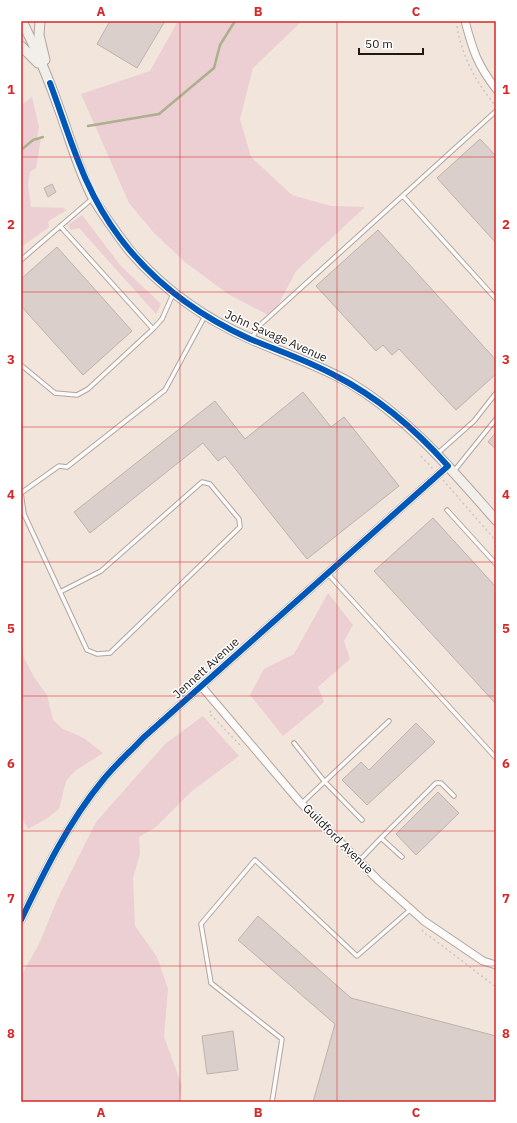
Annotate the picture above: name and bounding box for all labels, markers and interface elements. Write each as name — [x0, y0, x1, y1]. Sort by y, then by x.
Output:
text: A — [97, 3, 106, 20]
text: B — [254, 3, 263, 20]
text: C — [412, 3, 421, 20]
scale bar — [359, 30, 423, 56]
text: 50 m — [365, 36, 393, 51]
text: 1 — [7, 81, 15, 98]
text: 1 — [502, 81, 510, 98]
text: 2 — [7, 216, 15, 233]
text: 2 — [502, 216, 510, 233]
street label: John Savage Avenue — [223, 306, 330, 365]
text: 3 — [7, 351, 15, 368]
text: 3 — [502, 351, 510, 368]
text: 4 — [7, 486, 15, 503]
text: 4 — [502, 486, 510, 503]
text: 5 — [7, 620, 15, 637]
text: 5 — [502, 620, 510, 637]
street label: Jennett Avenue — [169, 634, 242, 701]
text: 6 — [7, 755, 15, 772]
text: 6 — [502, 755, 510, 772]
street label: Guildford Avenue — [300, 800, 377, 877]
text: 7 — [7, 890, 15, 907]
text: 7 — [502, 890, 510, 907]
text: 8 — [7, 1025, 15, 1042]
text: 8 — [502, 1025, 510, 1042]
text: A — [97, 1104, 106, 1121]
text: B — [254, 1104, 263, 1121]
text: C — [412, 1104, 421, 1121]

